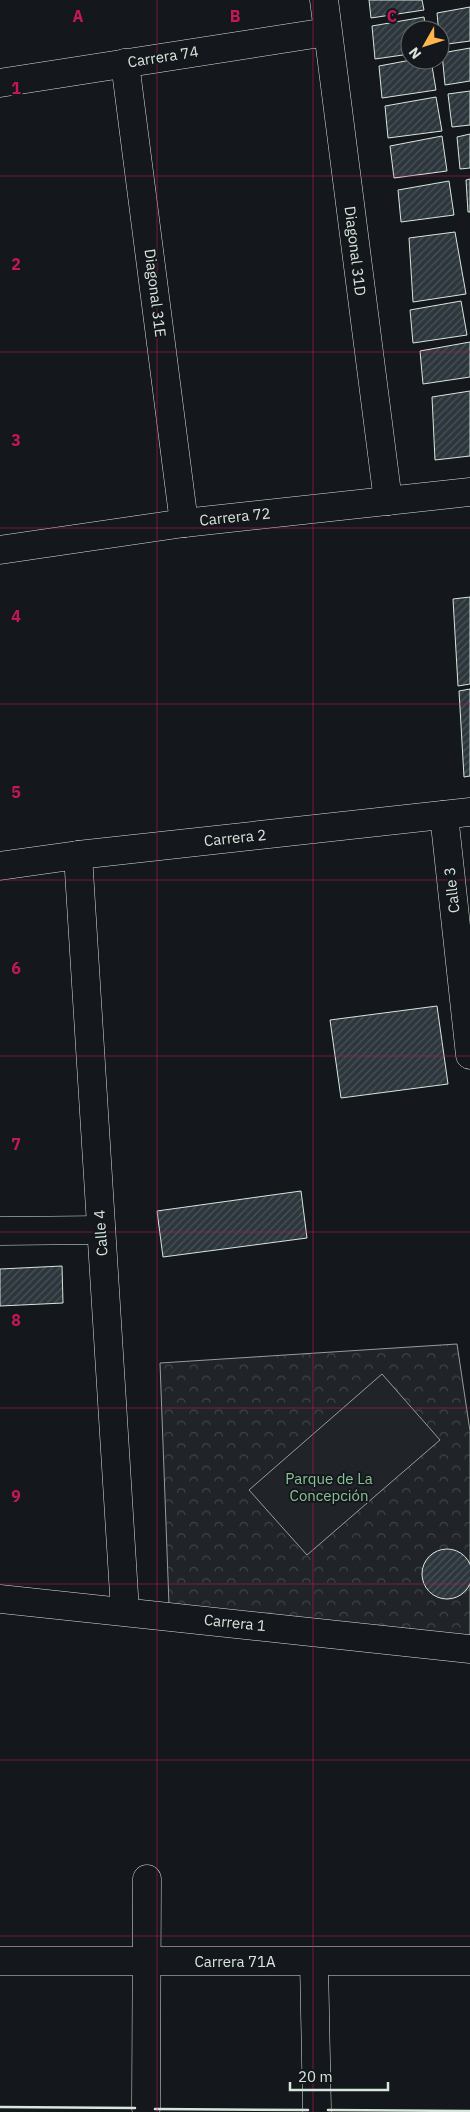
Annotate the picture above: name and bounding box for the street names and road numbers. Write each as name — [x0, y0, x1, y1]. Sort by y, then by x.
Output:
street label: Carrera 74 — [126, 42, 200, 71]
street label: Diagonal 31D — [341, 205, 370, 297]
street label: Diagonal 31E — [141, 248, 170, 338]
street label: Carrera 72 — [198, 503, 271, 530]
street label: Carrera 2 — [203, 825, 267, 850]
street label: Calle 3 — [440, 866, 463, 914]
street label: Calle 4 — [89, 1209, 112, 1257]
street label: Carrera 1 — [203, 1610, 267, 1635]
street label: Carrera 71A — [194, 1952, 276, 1971]

